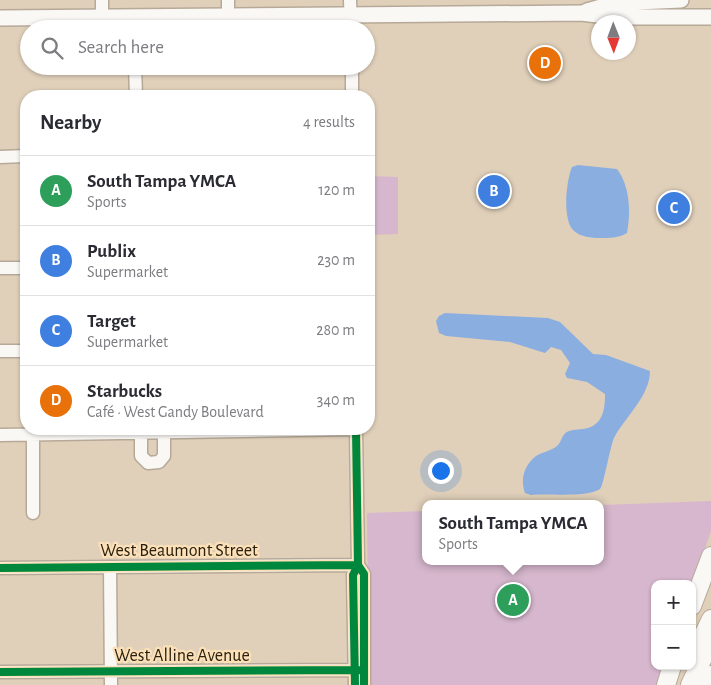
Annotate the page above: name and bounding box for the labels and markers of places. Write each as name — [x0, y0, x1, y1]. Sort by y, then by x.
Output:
pin: D — [529, 44, 561, 82]
pin: B — [478, 172, 510, 210]
pin: C — [658, 189, 690, 227]
pin: A — [497, 581, 529, 619]

